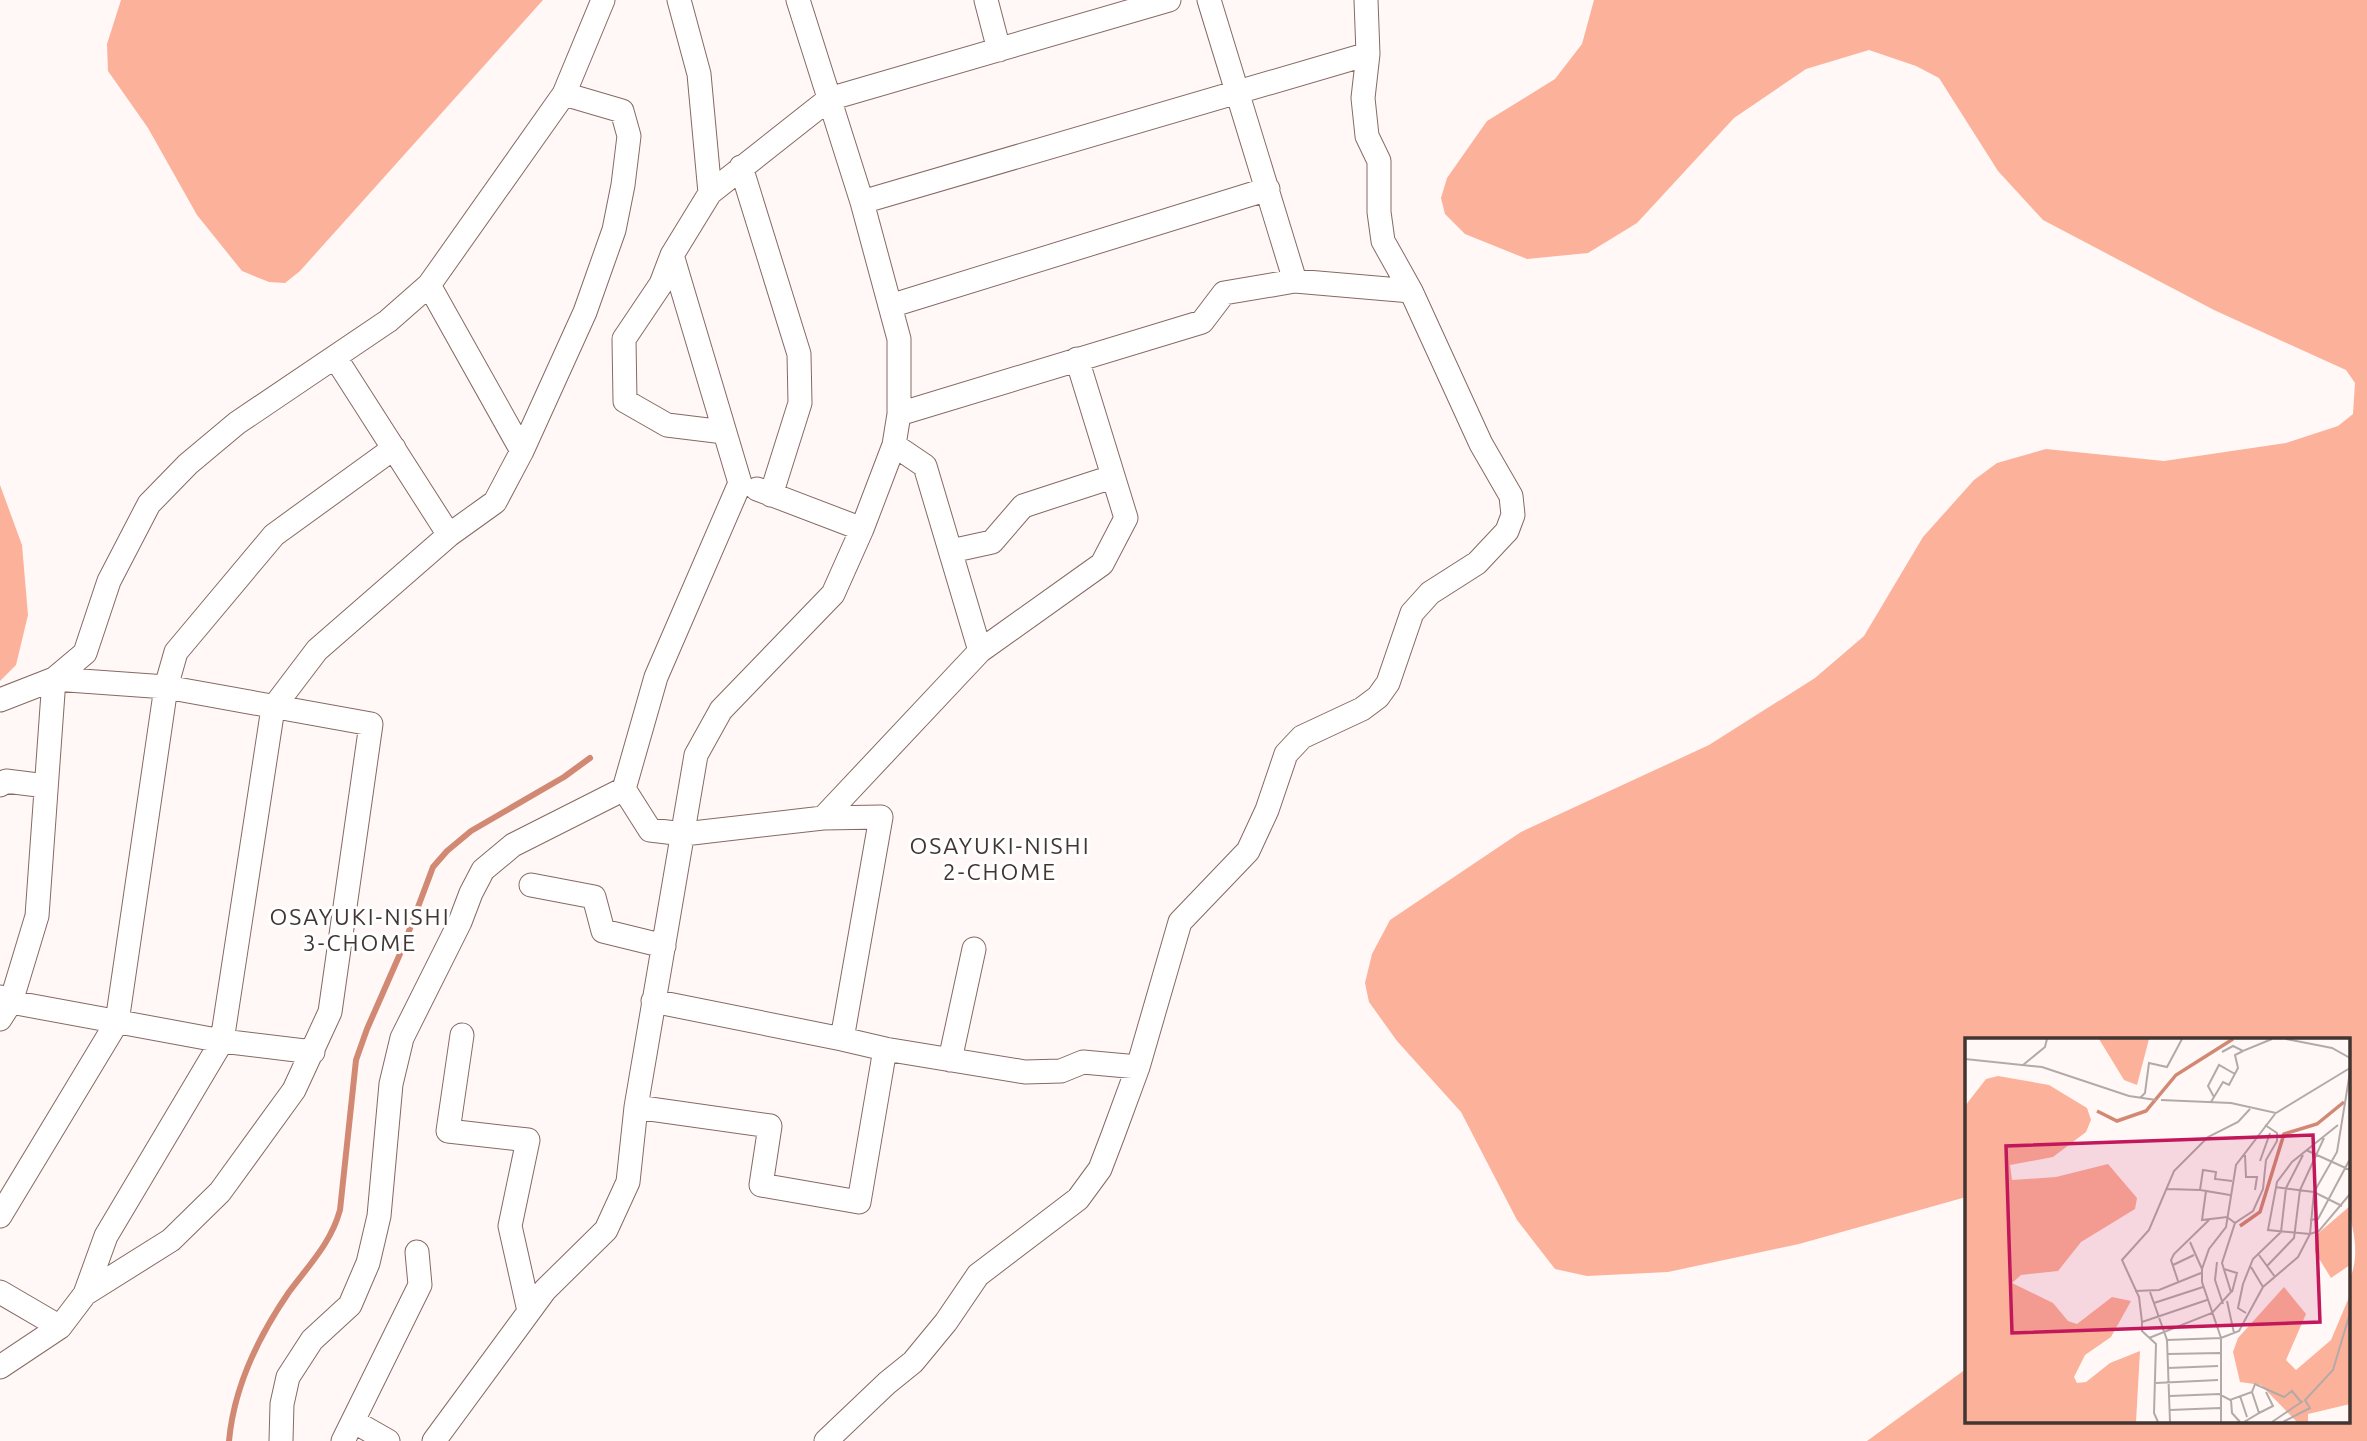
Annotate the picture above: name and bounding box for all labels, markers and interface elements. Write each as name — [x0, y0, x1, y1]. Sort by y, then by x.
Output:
district label: OSAYUKI-NISHI 2-CHOME — [909, 833, 1091, 884]
district label: OSAYUKI-NISHI 3-CHOME — [269, 904, 451, 955]
inset map — [1965, 1038, 2350, 1424]

